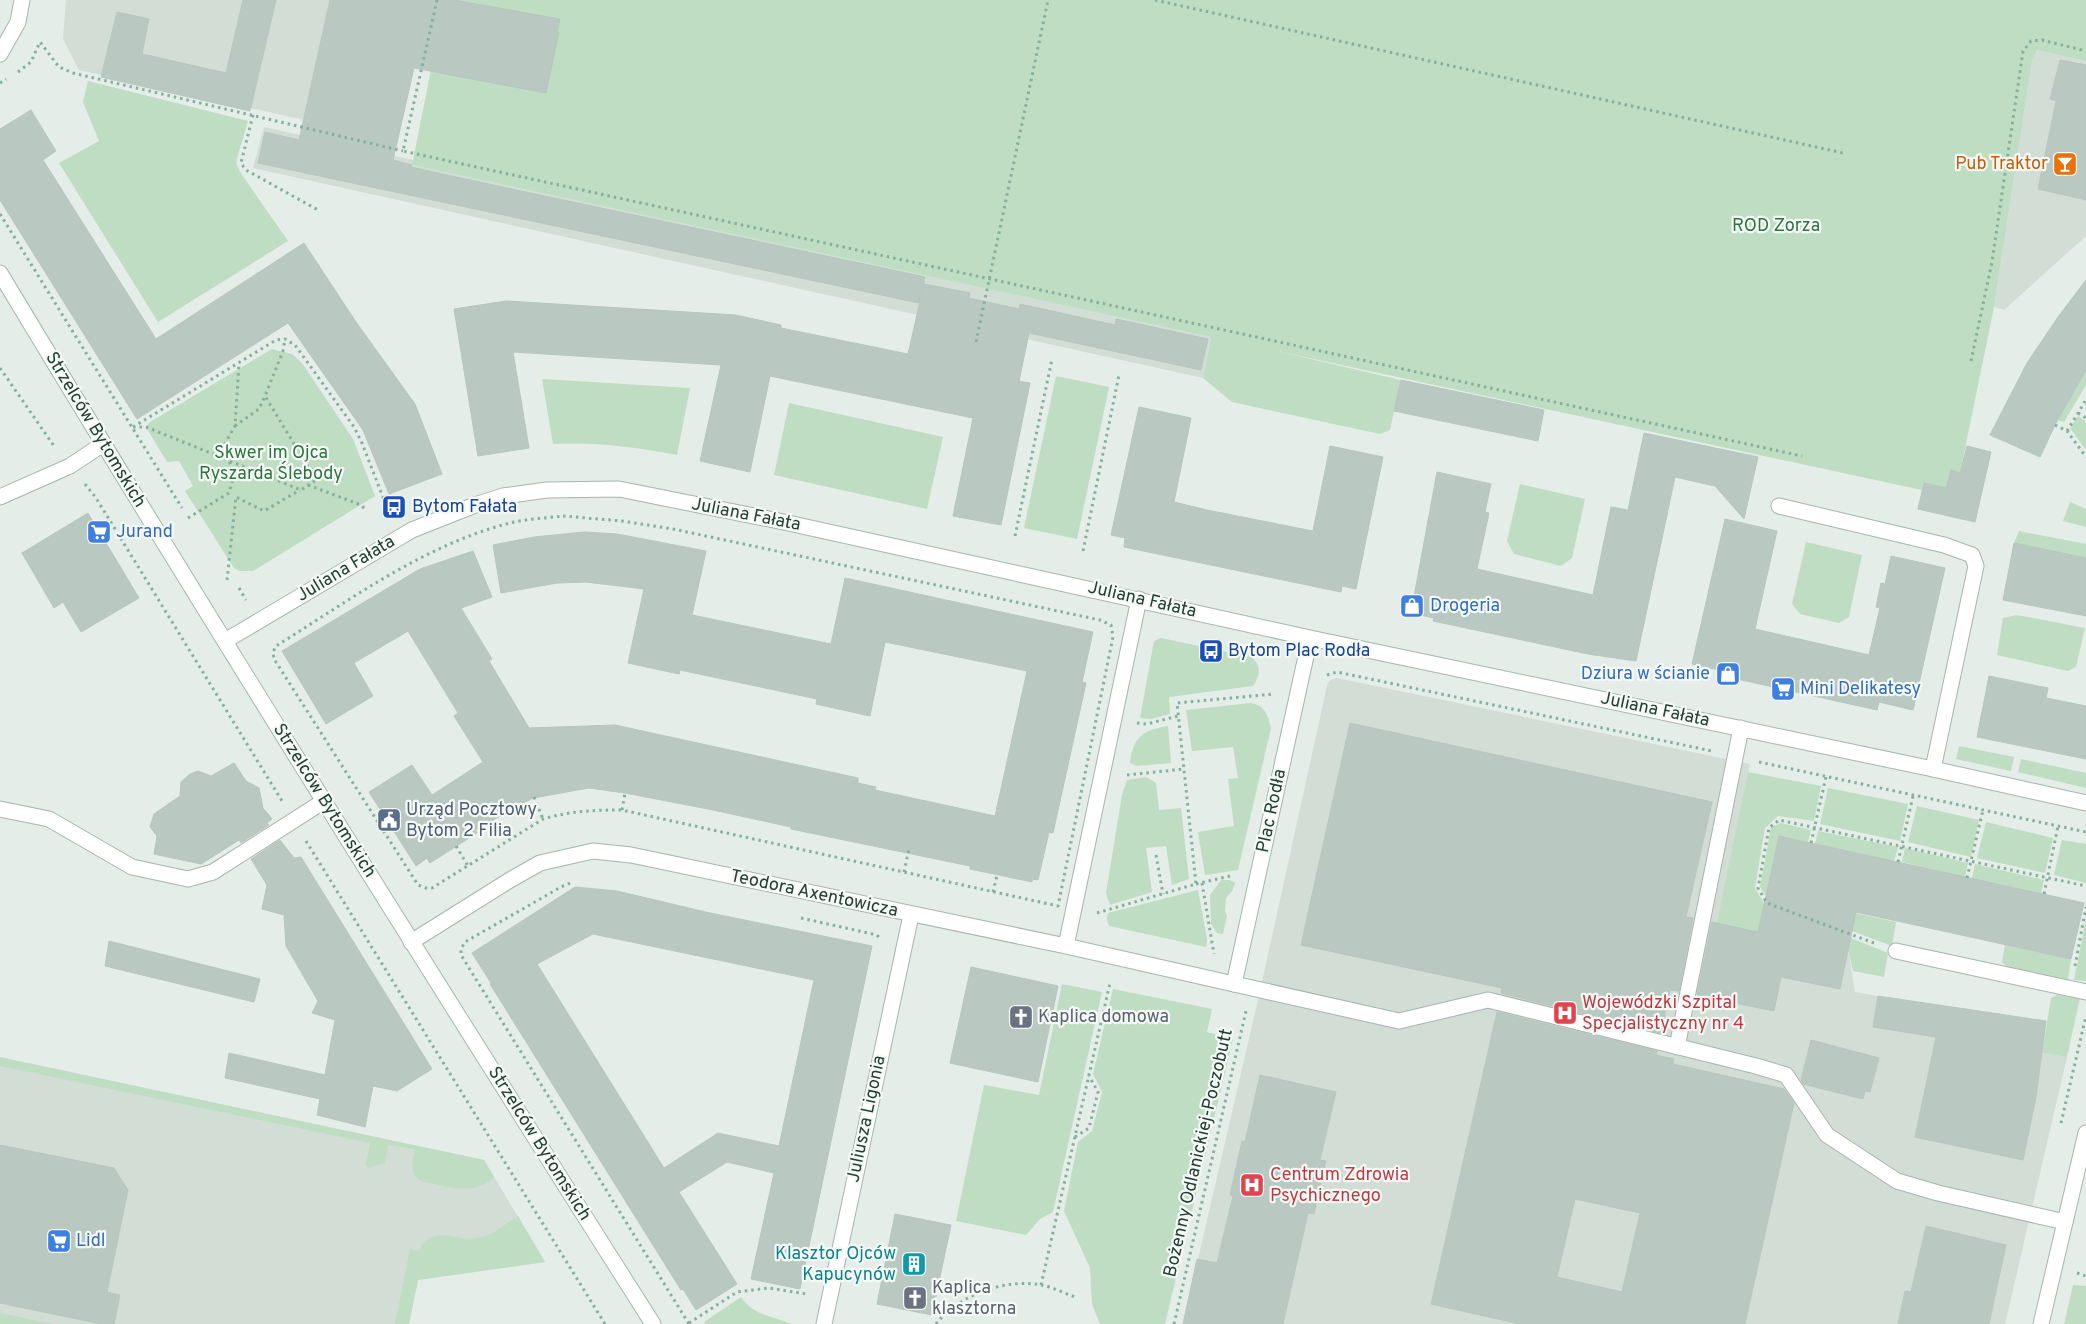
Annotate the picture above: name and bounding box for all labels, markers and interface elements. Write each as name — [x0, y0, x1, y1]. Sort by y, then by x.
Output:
bar icon: Pub Traktor — [2052, 151, 2078, 177]
place label: Pub Traktor — [1955, 153, 2048, 176]
park label: ROD Zorza — [1732, 215, 1820, 238]
street label: Strzelców Bytomskich — [39, 348, 151, 512]
park label: Skwer im Ojca Ryszarda Ślebody — [199, 442, 343, 486]
street label: Juliana Fałata — [689, 493, 803, 537]
bus stop icon: Bytom Fałata — [381, 494, 407, 520]
place label: Bytom Fałata — [412, 496, 517, 519]
supermarket icon: Jurand — [86, 519, 112, 545]
place label: Jurand — [116, 521, 173, 544]
street label: Juliana Fałata — [292, 531, 400, 607]
street label: Juliana Fałata — [1085, 576, 1199, 624]
shop icon: Drogeria — [1399, 593, 1425, 619]
place label: Drogeria — [1430, 595, 1500, 618]
bus stop icon: Bytom Plac Rodła — [1198, 638, 1224, 664]
place label: Bytom Plac Rodła — [1228, 640, 1370, 663]
shop icon: Dziura w ścianie — [1715, 661, 1741, 687]
place label: Dziura w ścianie — [1581, 663, 1710, 686]
supermarket icon: Mini Delikatesy — [1770, 676, 1796, 702]
place label: Mini Delikatesy — [1800, 678, 1921, 701]
street label: Juliana Fałata — [1598, 687, 1712, 733]
street label: Strzelców Bytomskich — [267, 720, 381, 882]
street label: Plac Rodła — [1252, 767, 1292, 855]
place label: Urząd Pocztowy Bytom 2 Filia — [406, 799, 537, 843]
public building icon: Urząd Pocztowy Bytom 2 Filia — [376, 807, 402, 833]
street label: Teodora Axentowicza — [728, 865, 900, 923]
place label: Wojewódzki Szpital Specjalistyczny nr 4 — [1582, 992, 1744, 1036]
hospital icon: Wojewódzki Szpital Specjalistyczny nr 4 — [1552, 1000, 1578, 1026]
church icon: Kaplica domowa — [1008, 1004, 1034, 1030]
place label: Kaplica domowa — [1038, 1006, 1169, 1029]
street label: Bożenny Odlanickiej-Poczobutt — [1159, 1026, 1239, 1280]
street label: Juliusza Ligonia — [842, 1053, 892, 1185]
street label: Strzelców Bytomskich — [482, 1063, 596, 1225]
place label: Centrum Zdrowia Psychicznego — [1270, 1164, 1409, 1208]
hospital icon: Centrum Zdrowia Psychicznego — [1239, 1172, 1265, 1198]
supermarket icon: Lidl — [46, 1228, 72, 1254]
place label: Lidl — [76, 1230, 105, 1253]
place label: Klasztor Ojców Kapucynów — [775, 1243, 896, 1287]
building icon: Klasztor Ojców Kapucynów — [901, 1251, 927, 1277]
place label: Kaplica klasztorna — [932, 1277, 1016, 1321]
church icon: Kaplica klasztorna — [902, 1285, 928, 1311]

